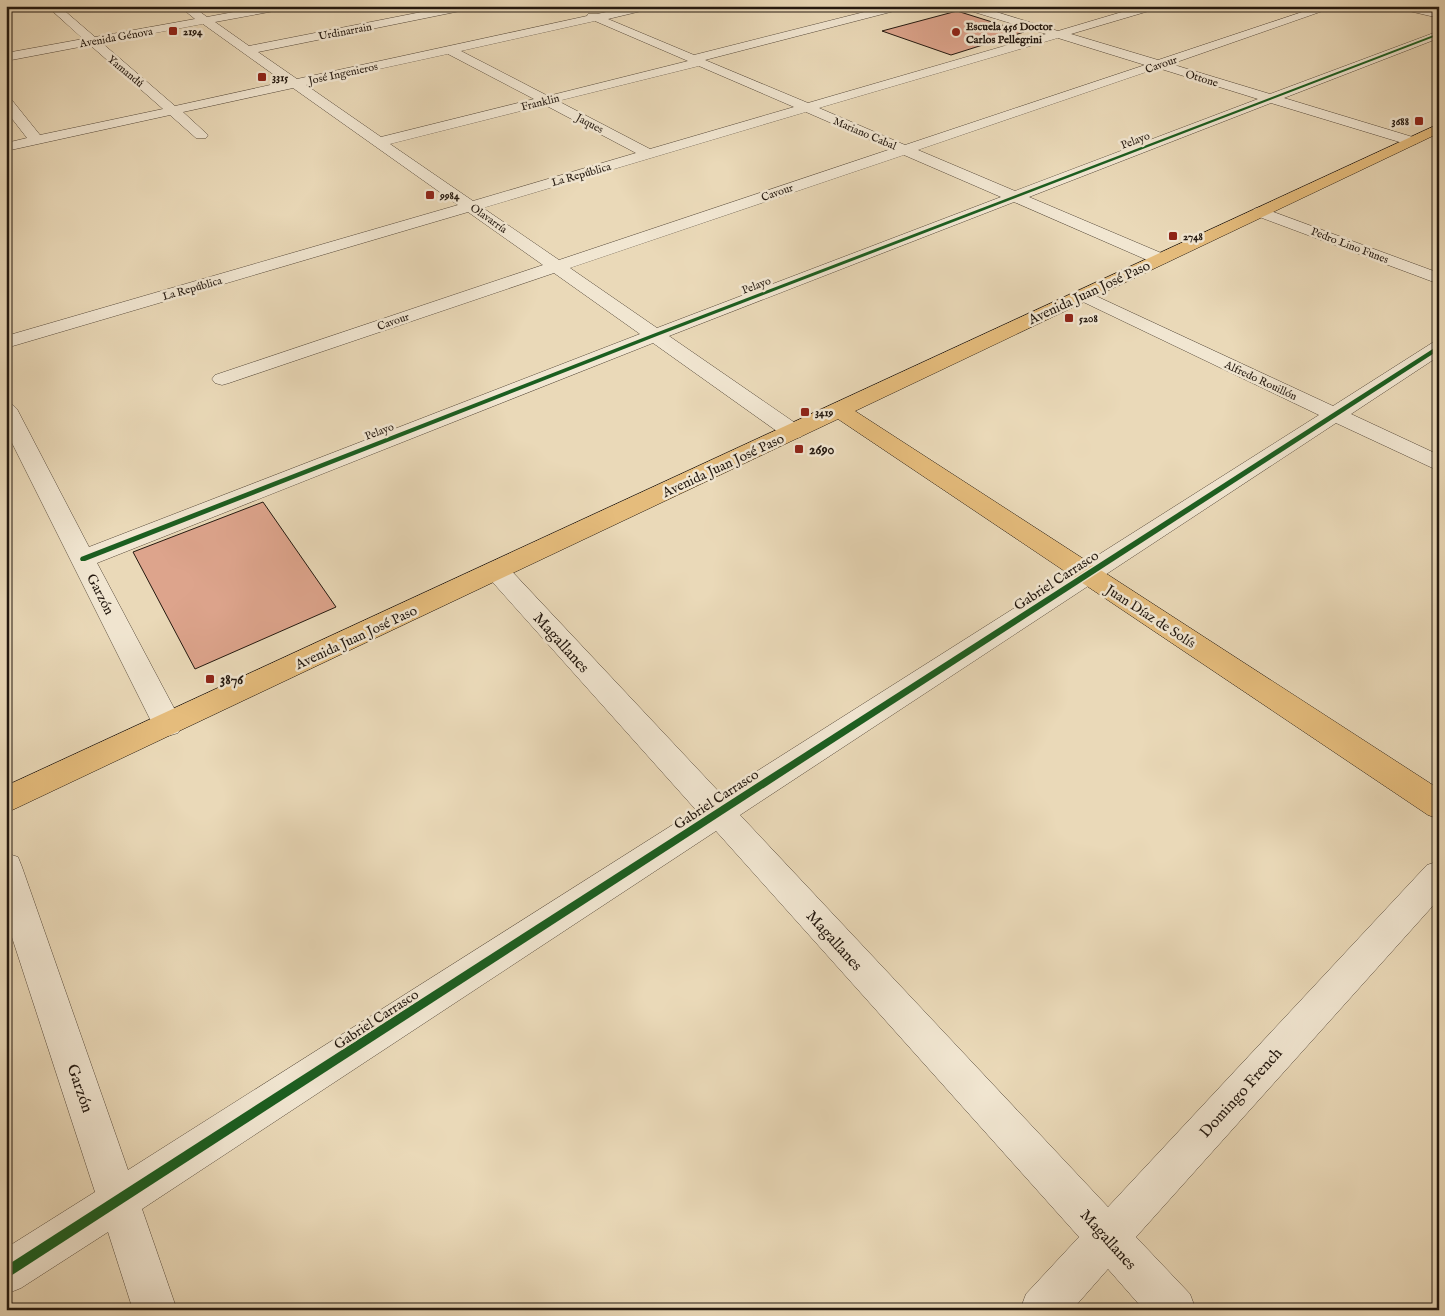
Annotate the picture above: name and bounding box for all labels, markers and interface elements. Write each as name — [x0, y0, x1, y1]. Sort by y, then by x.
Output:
street label: Urdinarrain — [317, 20, 373, 44]
place label: Escuela 456 Doctor Carlos Pellegrini — [966, 20, 1054, 47]
street label: Avenida Génova — [78, 25, 154, 51]
marker: 2194 — [167, 25, 179, 37]
place label: 2194 — [183, 25, 203, 39]
marker: Escuela 456 Doctor Carlos Pellegrini — [950, 26, 962, 38]
street label: Yamandú — [105, 53, 146, 91]
street label: Cavour — [1143, 53, 1179, 77]
street label: José Ingenieros — [305, 60, 379, 89]
street label: Ottone — [1184, 67, 1220, 91]
marker: 3315 — [256, 71, 268, 83]
place label: 3315 — [272, 71, 288, 85]
street label: Franklin — [520, 91, 561, 115]
street label: Jaques — [572, 110, 606, 137]
street label: Mariano Cabal — [831, 114, 898, 154]
place label: 3688 — [1392, 115, 1409, 129]
marker: 3688 — [1413, 115, 1425, 127]
street label: Pelayo — [1119, 129, 1152, 153]
street label: La República — [550, 160, 613, 190]
street label: Cavour — [759, 181, 795, 205]
marker: 9984 — [424, 189, 436, 201]
place label: 9984 — [439, 189, 460, 203]
street label: Olavarría — [467, 201, 510, 237]
street label: Pedro Lino Funes — [1309, 225, 1390, 267]
marker: 2748 — [1167, 230, 1179, 242]
place label: 2748 — [1183, 230, 1203, 244]
street label: Avenida Juan José Paso — [1025, 257, 1154, 329]
street label: La República — [161, 274, 224, 304]
street label: Pelayo — [740, 274, 773, 298]
street label: Cavour — [375, 310, 411, 334]
marker: 5208 — [1063, 312, 1075, 324]
place label: 5208 — [1079, 312, 1098, 326]
street label: Alfredo Rouillón — [1221, 358, 1299, 404]
marker: 3419 — [799, 406, 811, 418]
place label: 3419 — [815, 406, 834, 420]
street label: Pelayo — [363, 420, 396, 444]
street label: Avenida Juan José Paso — [659, 430, 788, 502]
place label: 2690 — [809, 441, 835, 459]
marker: 2690 — [793, 443, 805, 455]
street label: Gabriel Carrasco — [1011, 546, 1103, 615]
street label: Garzón — [82, 571, 118, 619]
street label: Juan Díaz de Solís — [1100, 580, 1199, 653]
street label: Avenida Juan José Paso — [292, 602, 421, 674]
street label: Magallanes — [528, 609, 593, 678]
place label: 3876 — [220, 671, 244, 689]
marker: 3876 — [204, 673, 216, 685]
street label: Gabriel Carrasco — [671, 765, 763, 834]
street label: Magallanes — [801, 907, 866, 976]
street label: Gabriel Carrasco — [331, 985, 423, 1054]
street label: Domingo French — [1196, 1044, 1288, 1143]
street label: Garzón — [62, 1062, 97, 1116]
street label: Magallanes — [1075, 1206, 1140, 1275]

